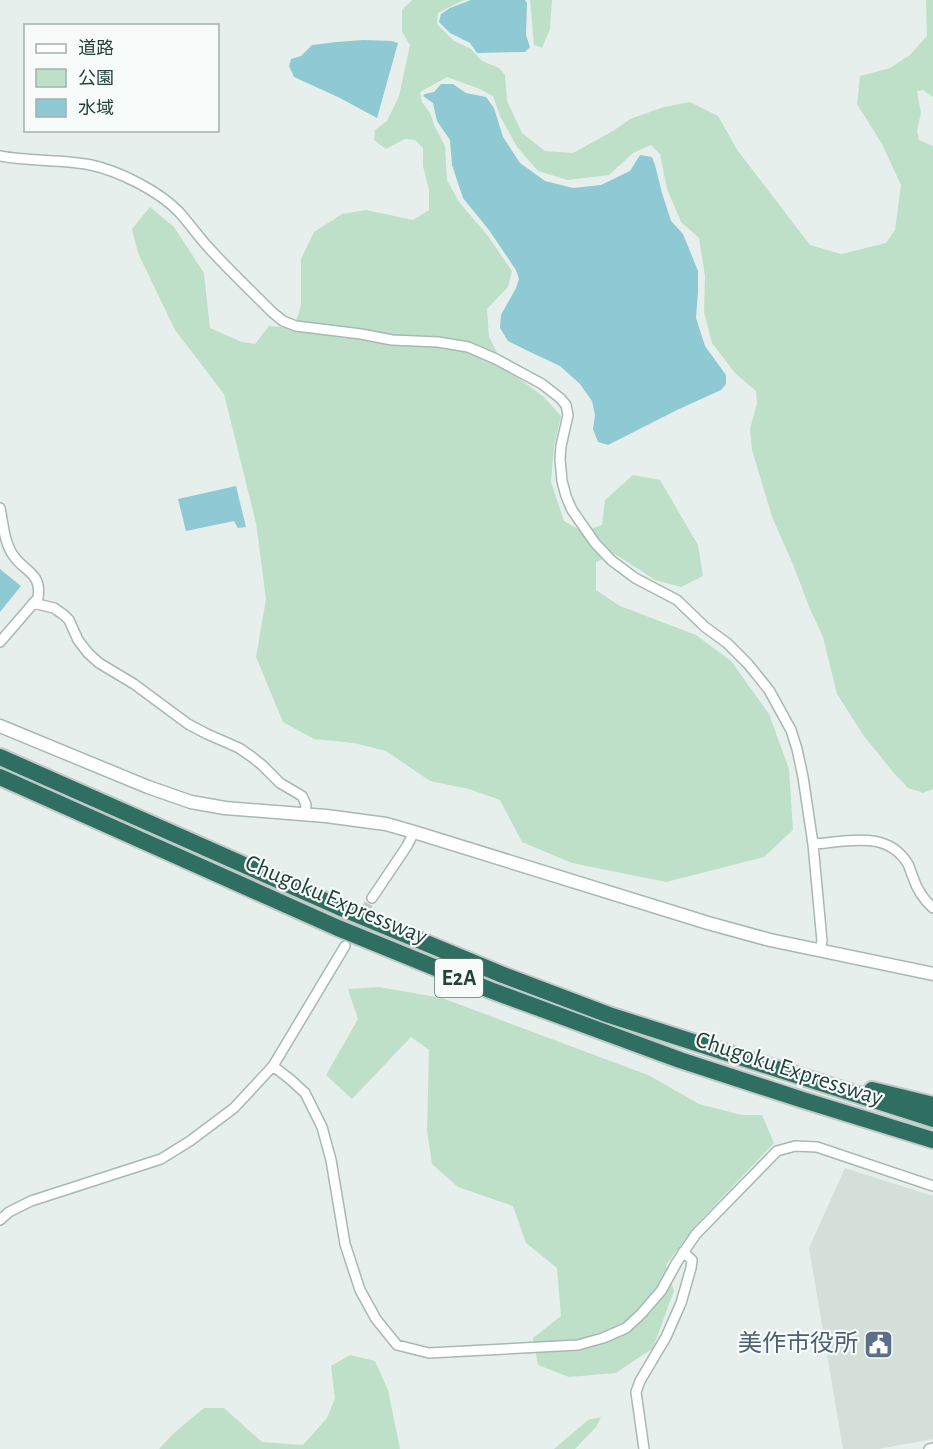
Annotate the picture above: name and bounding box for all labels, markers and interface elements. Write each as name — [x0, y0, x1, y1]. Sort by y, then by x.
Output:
legend — [24, 24, 219, 132]
text: 道路 — [78, 38, 114, 58]
text: 公園 — [78, 69, 114, 88]
text: 水域 — [78, 99, 114, 118]
street label: Chugoku Expressway — [241, 851, 431, 949]
road number: E2A — [435, 959, 483, 997]
street label: Chugoku Expressway — [692, 1027, 886, 1111]
public building icon: 美作市役所 — [863, 1328, 895, 1360]
place label: 美作市役所 — [738, 1330, 858, 1356]

